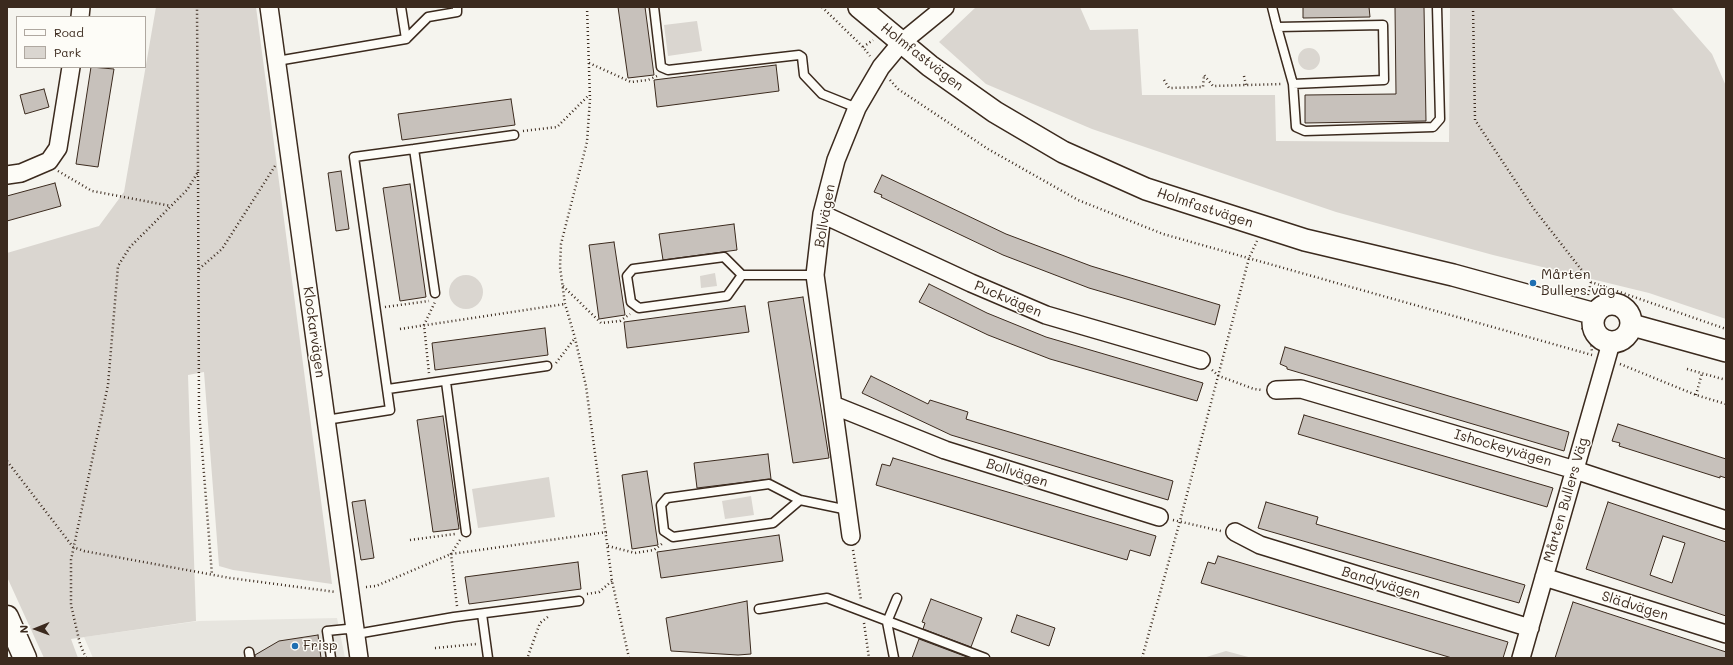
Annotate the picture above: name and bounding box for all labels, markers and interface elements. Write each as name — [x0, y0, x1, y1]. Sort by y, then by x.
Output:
legend — [16, 16, 146, 68]
street label: Holmfastvägen — [877, 20, 967, 94]
text: Road — [54, 24, 84, 40]
text: Park — [54, 44, 81, 60]
street label: Bollvägen — [811, 183, 839, 249]
street label: Holmfastvägen — [1155, 185, 1255, 231]
place label: Mårten Bullers väg — [1541, 267, 1615, 300]
street label: Puckvägen — [972, 277, 1044, 321]
marker: Mårten Bullers väg — [1528, 278, 1538, 288]
street label: Klockarvägen — [299, 285, 329, 379]
street label: Ishockeyvägen — [1452, 426, 1554, 470]
street label: Mårten Bullers Väg — [1540, 436, 1592, 564]
street label: Bollvägen — [984, 455, 1050, 491]
street label: Bandyvägen — [1340, 563, 1422, 603]
street label: Slädvägen — [1600, 588, 1670, 624]
north arrow — [16, 609, 56, 649]
text: N — [16, 625, 31, 634]
place label: Frisp — [303, 638, 338, 654]
marker: Frisp — [290, 641, 300, 651]

